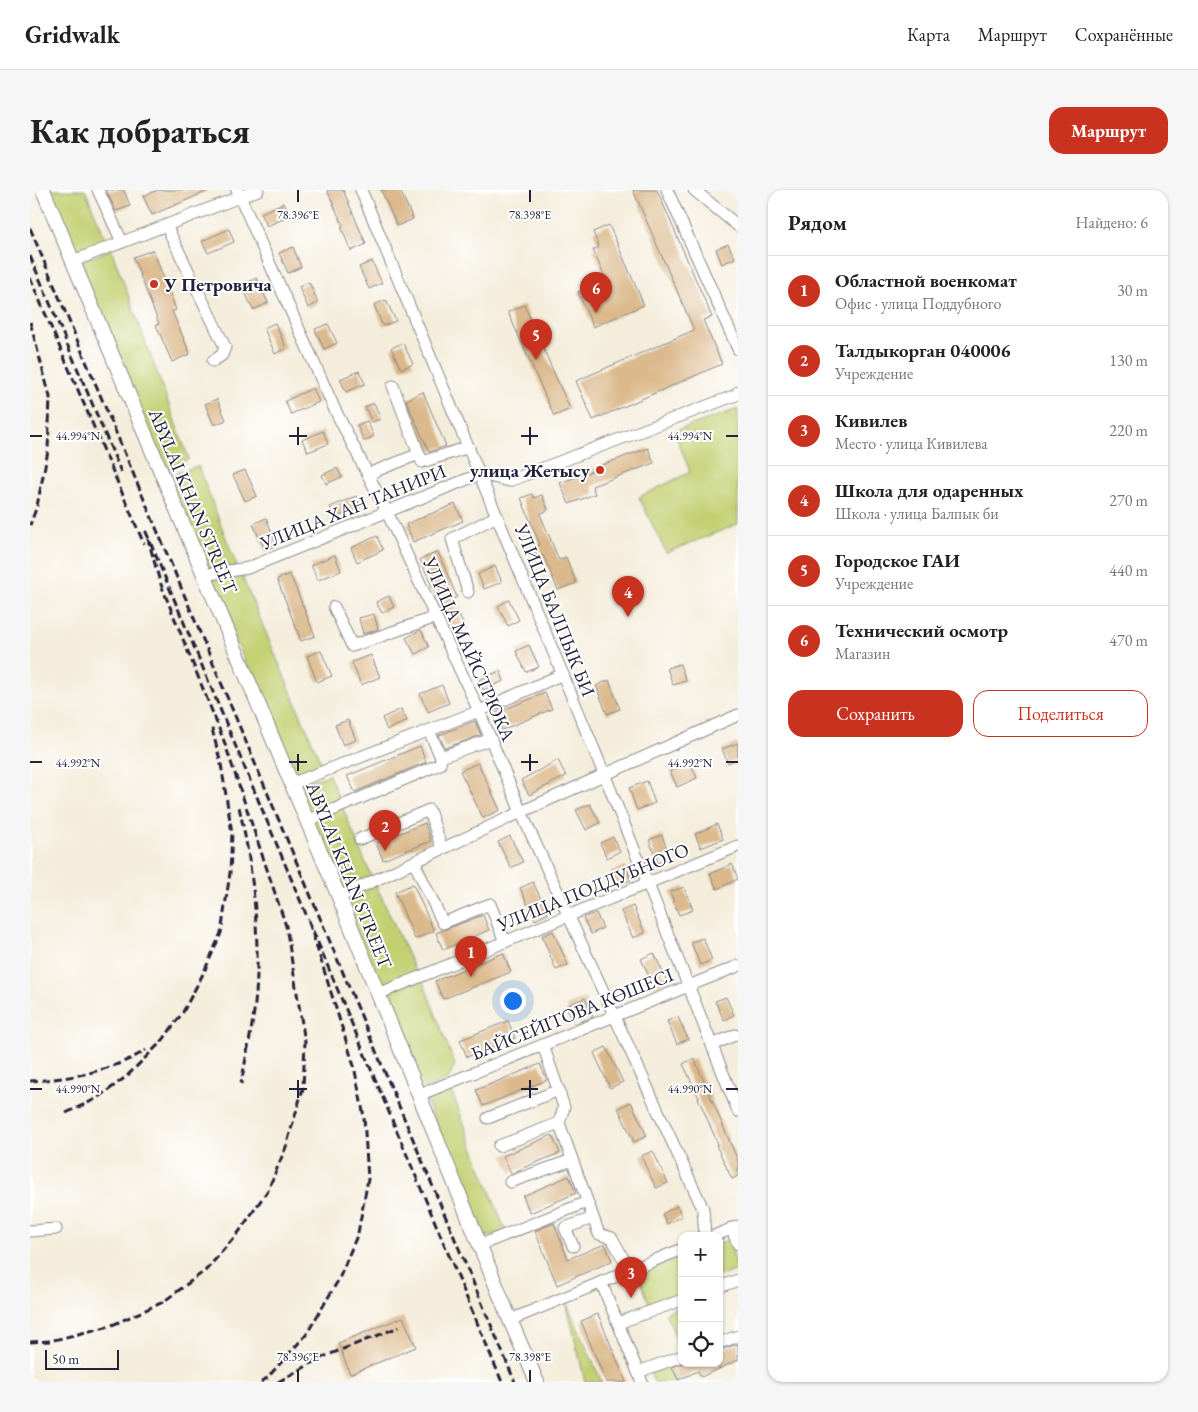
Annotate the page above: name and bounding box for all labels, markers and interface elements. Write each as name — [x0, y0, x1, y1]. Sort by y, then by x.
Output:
text: Gridwalk — [25, 19, 120, 50]
text: Карта — [907, 23, 950, 46]
text: Маршрут — [978, 23, 1047, 46]
text: Сохранённые — [1075, 23, 1173, 46]
button: Маршрут — [1049, 107, 1168, 154]
text: Как добраться — [30, 108, 250, 153]
text: 78.396°E — [277, 207, 319, 223]
text: 78.398°E — [509, 207, 551, 223]
text: Рядом — [788, 209, 847, 236]
text: Найдено: 6 — [1076, 212, 1148, 233]
text: Областной военкомат — [835, 268, 1017, 293]
place label: У Петровича — [163, 272, 273, 297]
pin: 6 — [580, 272, 612, 313]
marker: У Петровича — [148, 278, 160, 290]
text: 1 — [800, 280, 808, 301]
text: 30 m — [1117, 280, 1148, 301]
text: Офис · улица Поддубного — [835, 293, 1001, 314]
pin: 5 — [520, 319, 552, 360]
text: Талдыкорган 040006 — [835, 338, 1011, 363]
text: 2 — [800, 350, 808, 371]
text: 130 m — [1109, 350, 1148, 371]
text: Учреждение — [835, 363, 913, 384]
street label: ABYLAI KHAN STREET — [142, 404, 243, 598]
text: Кивилев — [835, 408, 907, 433]
text: 3 — [800, 420, 808, 441]
text: 220 m — [1109, 420, 1148, 441]
text: 44.994°N — [56, 428, 101, 444]
text: 44.994°N — [668, 428, 713, 444]
text: Место · улица Кивилева — [835, 433, 988, 454]
street label: УЛИЦА ХАН ТАНИРИ — [256, 458, 449, 556]
place label: улица Жетысу — [470, 458, 591, 483]
marker: улица Жетысу — [594, 464, 606, 476]
text: Школа для одаренных — [835, 478, 1024, 503]
text: 4 — [800, 490, 808, 511]
text: 270 m — [1109, 490, 1148, 511]
text: Школа · улица Балпык би — [835, 503, 999, 524]
street label: УЛИЦА БАЛПЫК БИ — [509, 519, 601, 700]
text: Городское ГАИ — [835, 548, 960, 573]
street label: УЛИЦА МАЙСТРЮКА — [417, 552, 521, 746]
text: 5 — [800, 560, 808, 581]
text: 440 m — [1109, 560, 1148, 581]
text: Учреждение — [835, 573, 913, 594]
pin: 4 — [612, 576, 644, 617]
text: Технический осмотр — [835, 618, 1008, 643]
text: 6 — [800, 630, 808, 651]
text: 470 m — [1109, 630, 1148, 651]
text: Магазин — [835, 643, 890, 664]
button: Сохранить — [788, 690, 963, 737]
button: Поделиться — [973, 690, 1148, 737]
text: 44.992°N — [56, 755, 101, 771]
text: 44.992°N — [668, 755, 713, 771]
street label: ABYLAI KHAN STREET — [300, 777, 398, 972]
pin: 2 — [369, 810, 401, 851]
street label: УЛИЦА ПОДДУБНОГО — [492, 837, 693, 937]
pin: 1 — [455, 936, 487, 977]
street label: БАЙСЕЙІТОВА КӨШЕСІ — [467, 962, 677, 1066]
your location — [500, 988, 526, 1014]
text: 44.990°N — [56, 1081, 101, 1097]
text: 44.990°N — [668, 1081, 713, 1097]
map controls — [678, 1232, 723, 1367]
button: + — [678, 1232, 723, 1277]
pin: 3 — [615, 1257, 647, 1298]
button: − — [678, 1277, 723, 1322]
button: locate — [678, 1322, 723, 1367]
scale bar — [45, 1347, 119, 1370]
text: 78.396°E — [277, 1349, 319, 1365]
text: 78.398°E — [509, 1349, 551, 1365]
text: 50 m — [52, 1350, 79, 1368]

